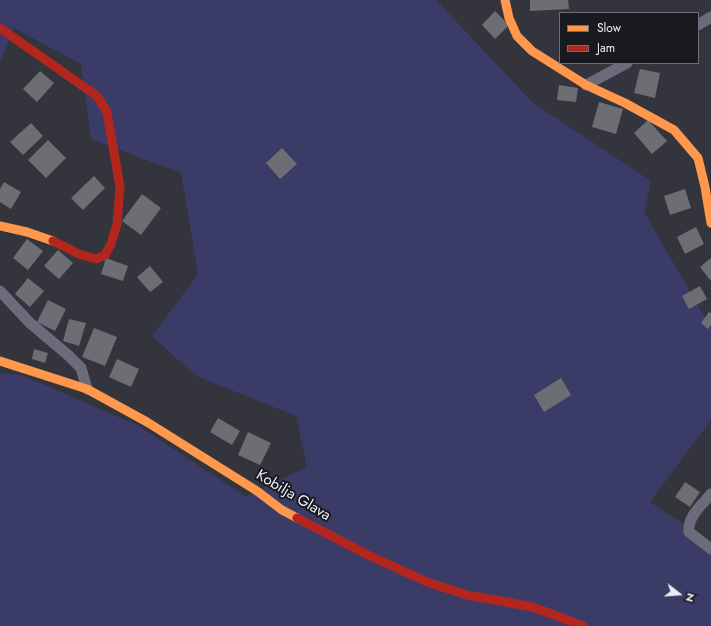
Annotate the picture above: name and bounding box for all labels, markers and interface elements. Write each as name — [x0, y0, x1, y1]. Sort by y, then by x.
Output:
legend — [559, 12, 699, 64]
text: Slow — [597, 19, 621, 37]
text: Jam — [597, 39, 615, 57]
street label: Kobilja Glava — [253, 467, 333, 525]
north arrow — [659, 574, 699, 614]
text: N — [682, 591, 699, 604]

